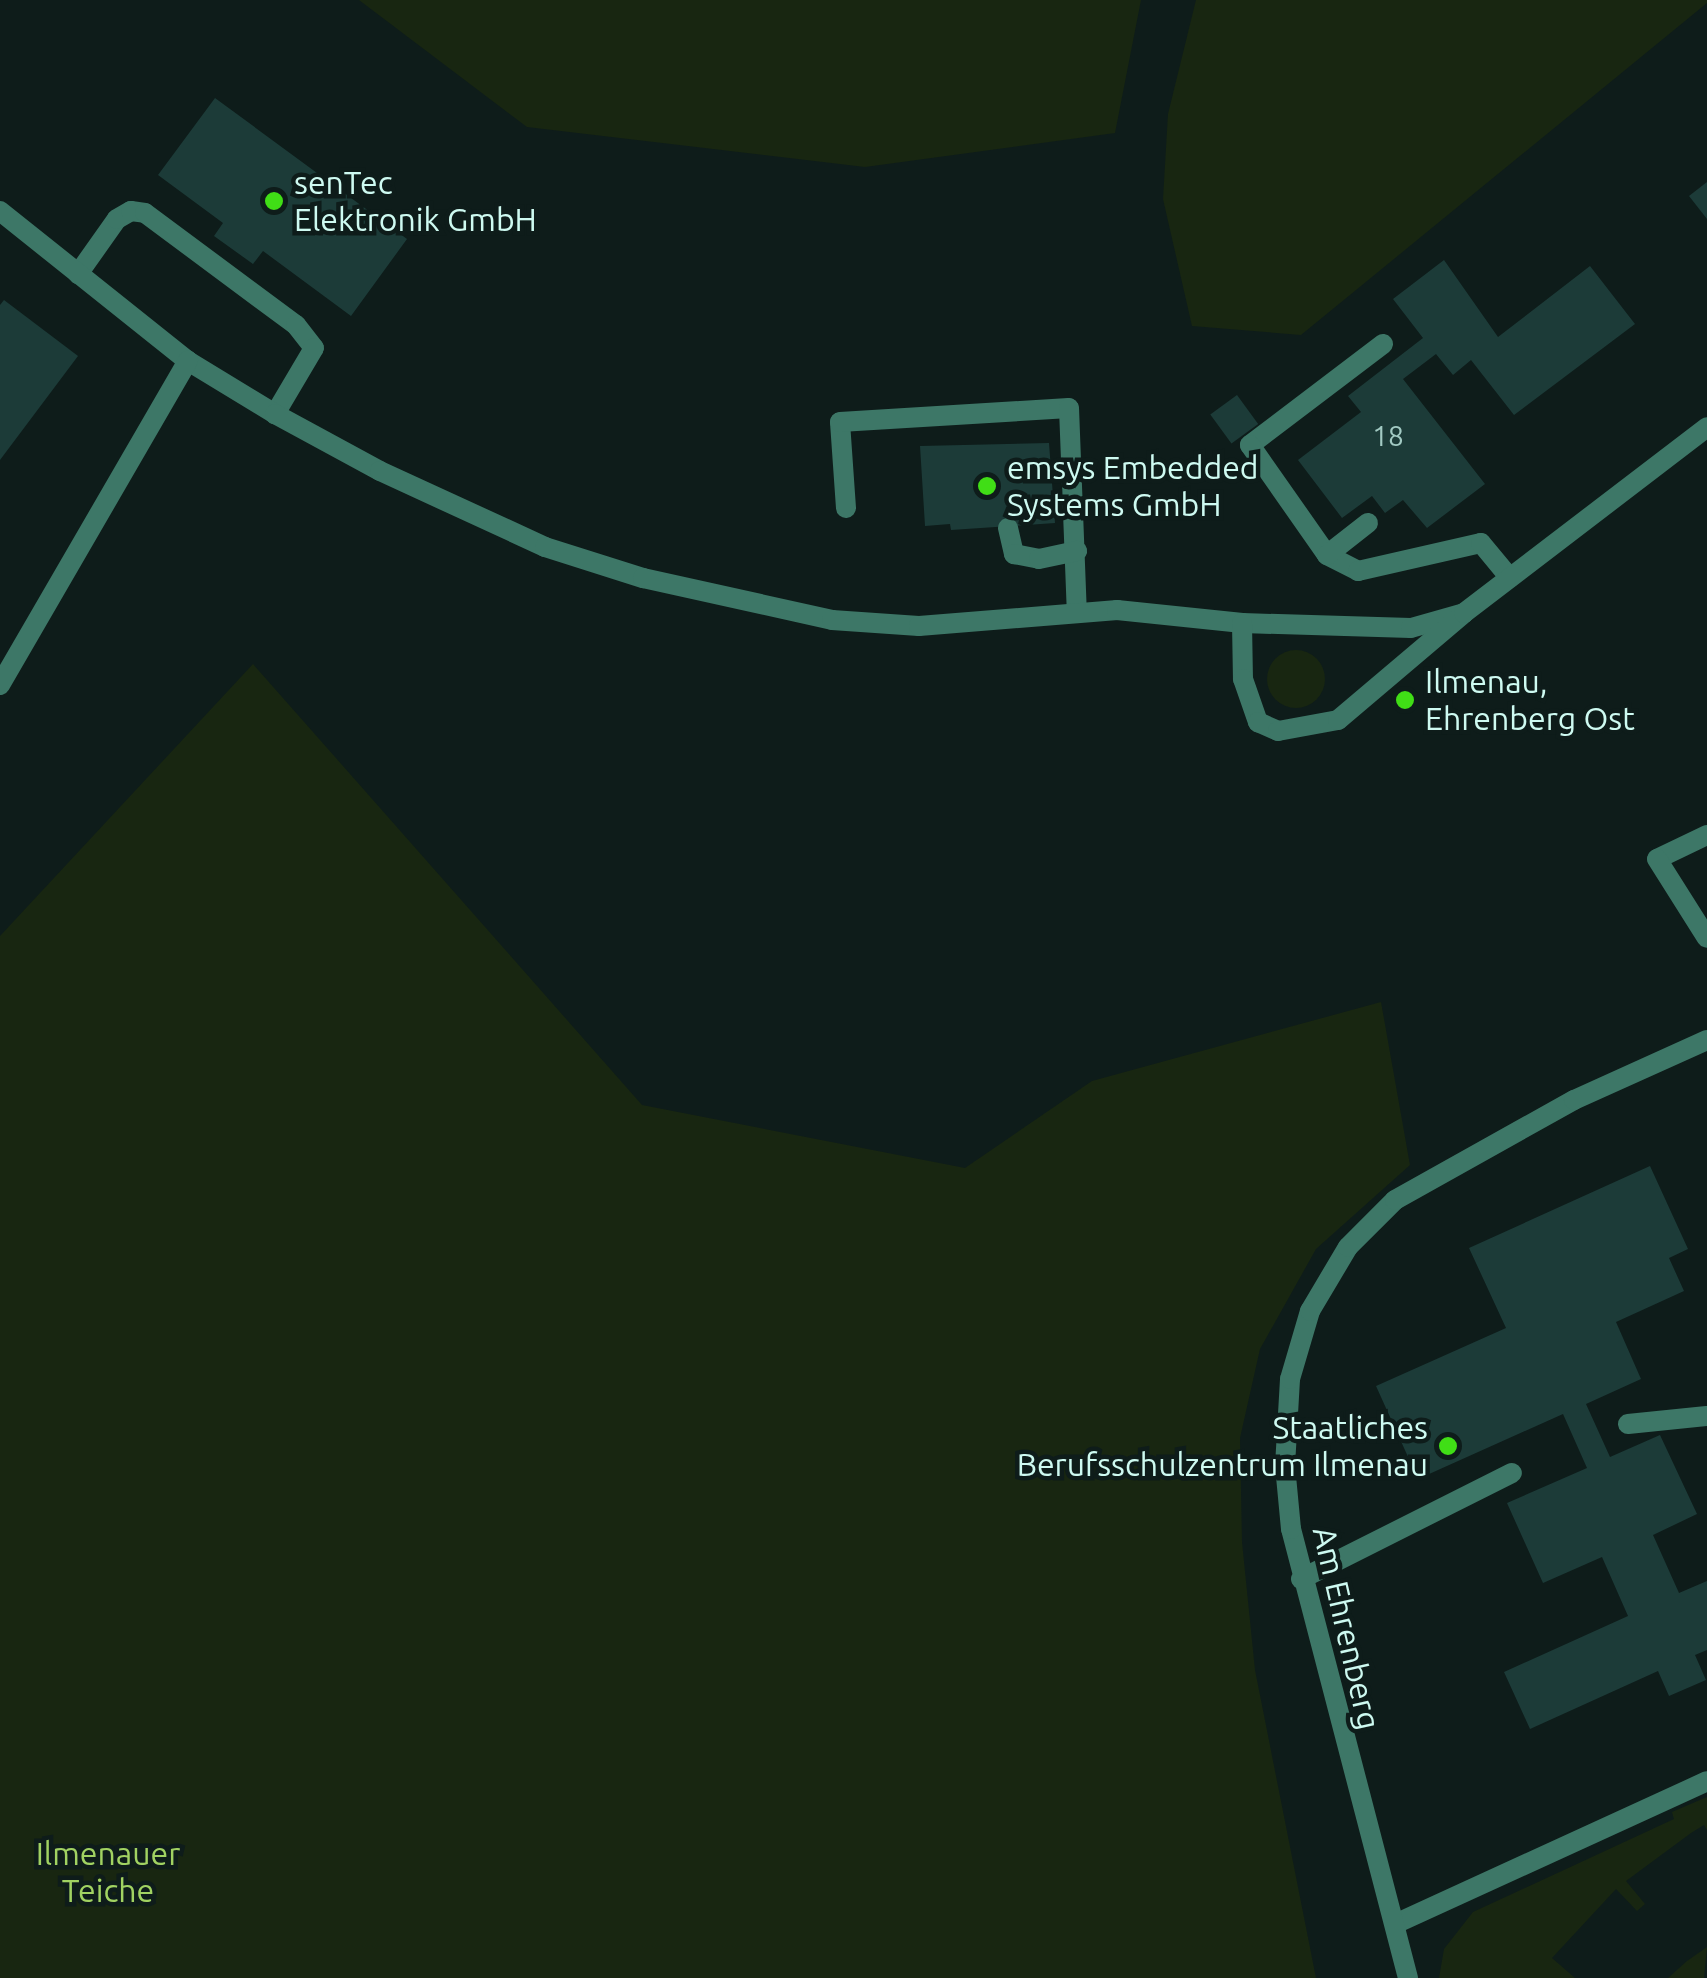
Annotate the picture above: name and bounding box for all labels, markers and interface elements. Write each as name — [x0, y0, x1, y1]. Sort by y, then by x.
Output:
place label: senTec Elektronik GmbH — [294, 164, 537, 239]
marker: senTec Elektronik GmbH — [263, 190, 285, 212]
house number: 18 — [1372, 419, 1404, 453]
place label: emsys Embedded Systems GmbH — [1007, 449, 1259, 524]
marker: emsys Embedded Systems GmbH — [976, 475, 998, 497]
place label: Ilmenau, Ehrenberg Ost — [1425, 663, 1635, 738]
marker: Ilmenau, Ehrenberg Ost — [1394, 689, 1416, 711]
place label: Staatliches Berufsschulzentrum Ilmenau — [1017, 1409, 1428, 1484]
marker: Staatliches Berufsschulzentrum Ilmenau — [1437, 1435, 1459, 1457]
street label: Am Ehrenberg — [1305, 1523, 1389, 1733]
park label: Ilmenauer Teiche — [36, 1835, 180, 1910]

